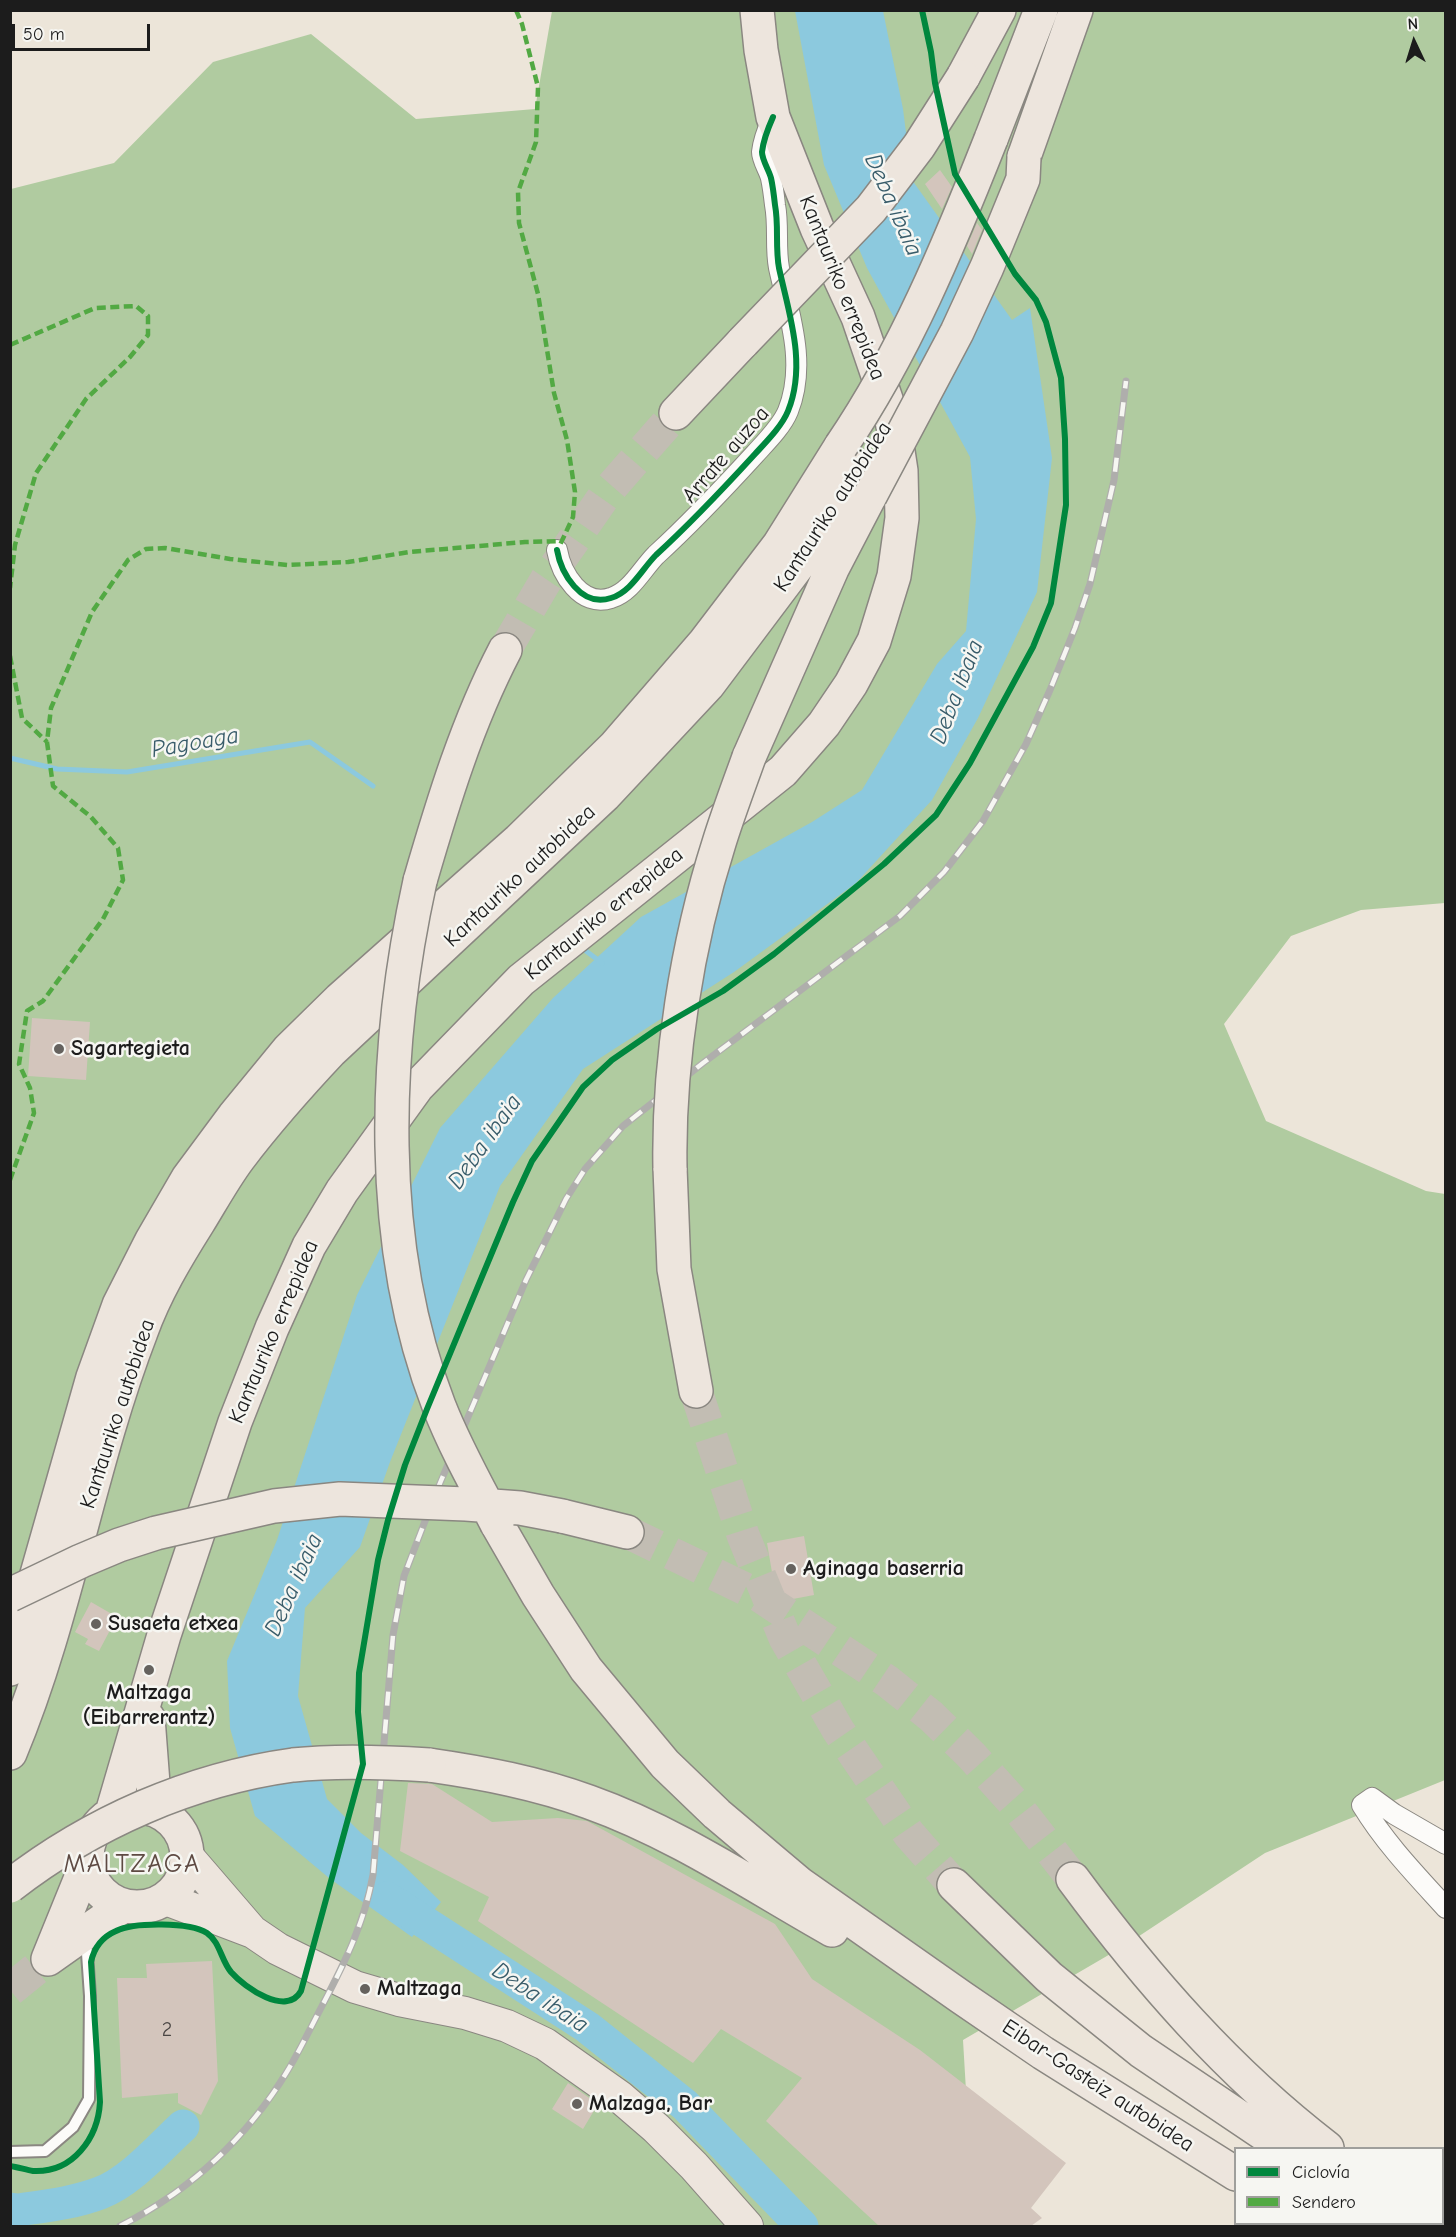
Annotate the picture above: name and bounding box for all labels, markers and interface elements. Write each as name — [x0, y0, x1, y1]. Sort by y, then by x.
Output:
scale bar — [15, 12, 153, 50]
north arrow — [1384, 12, 1444, 72]
text: N — [1407, 15, 1419, 33]
text: 50 m — [23, 24, 65, 45]
water label: Deba ibaia — [858, 149, 928, 261]
street label: Kantauriko errepidea — [793, 192, 891, 384]
street label: Arrate auzoa — [677, 401, 775, 509]
street label: Kantauriko autobidea — [768, 417, 898, 597]
water label: Deba ibaia — [924, 636, 990, 748]
water label: Pagoaga — [149, 721, 241, 765]
street label: Kantauriko autobidea — [439, 799, 601, 953]
street label: Kantauriko errepidea — [519, 842, 689, 986]
place label: Sagartegieta — [71, 1036, 190, 1062]
marker: Sagartegieta — [52, 1042, 66, 1056]
water label: Deba ibaia — [442, 1089, 528, 1195]
street label: Kantauriko errepidea — [223, 1236, 325, 1428]
street label: Kantauriko autobidea — [75, 1316, 161, 1512]
water label: Deba ibaia — [259, 1529, 329, 1641]
place label: Aginaga baserria — [803, 1556, 964, 1582]
marker: Aginaga baserria — [784, 1562, 798, 1576]
place label: Susaeta etxea — [108, 1611, 239, 1637]
marker: Susaeta etxea — [89, 1617, 103, 1631]
marker: Maltzaga (Eibarrerantz) — [142, 1663, 156, 1677]
place label: Maltzaga (Eibarrerantz) — [83, 1680, 215, 1732]
district label: MALTZAGA — [63, 1849, 201, 1881]
water label: Deba ibaia — [487, 1956, 593, 2040]
place label: Maltzaga — [377, 1976, 462, 2002]
marker: Maltzaga — [358, 1982, 372, 1996]
street label: Eibar-Gasteiz autobidea — [997, 2014, 1199, 2158]
house number: 2 — [162, 2018, 172, 2042]
place label: Malzaga, Bar — [589, 2091, 712, 2117]
marker: Malzaga, Bar — [570, 2097, 584, 2111]
legend — [1234, 2147, 1444, 2225]
text: Ciclovía — [1292, 2162, 1350, 2183]
text: Sendero — [1292, 2192, 1356, 2213]

